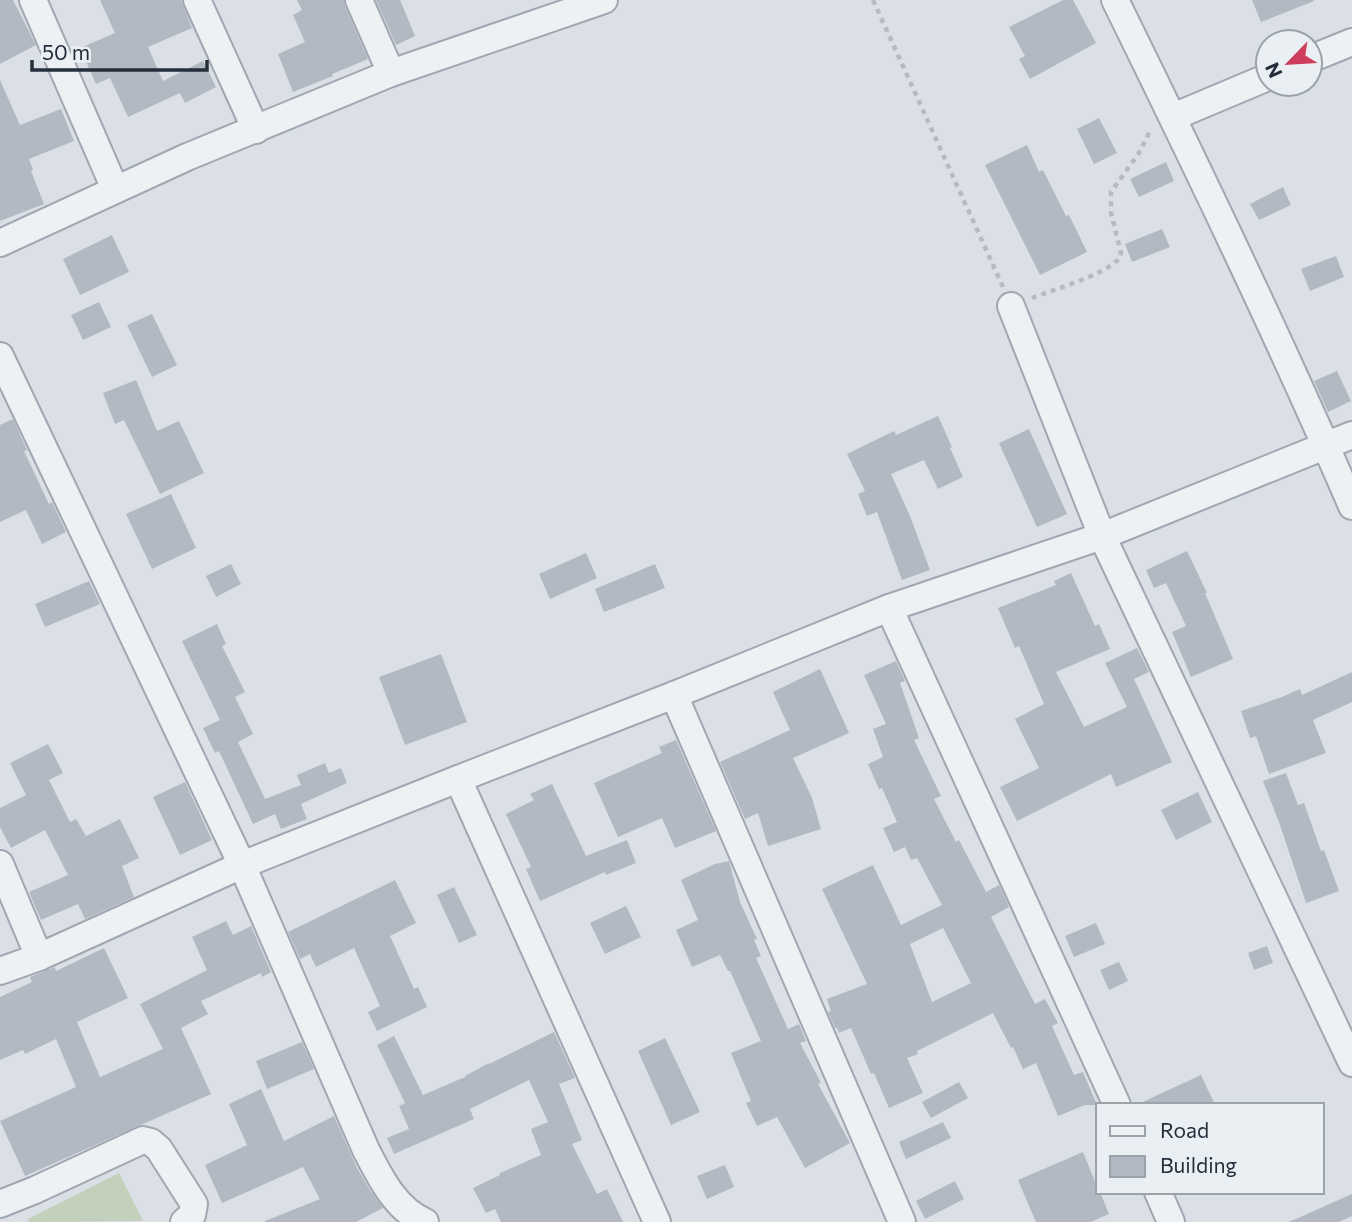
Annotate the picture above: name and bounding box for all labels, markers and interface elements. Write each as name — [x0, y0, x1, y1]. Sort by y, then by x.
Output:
scale bar — [32, 28, 206, 72]
north arrow — [1254, 28, 1324, 98]
text: 50 m — [42, 39, 90, 64]
text: N — [1260, 59, 1287, 82]
legend — [1096, 1103, 1324, 1194]
text: Road — [1160, 1117, 1209, 1142]
text: Building — [1160, 1152, 1237, 1177]

